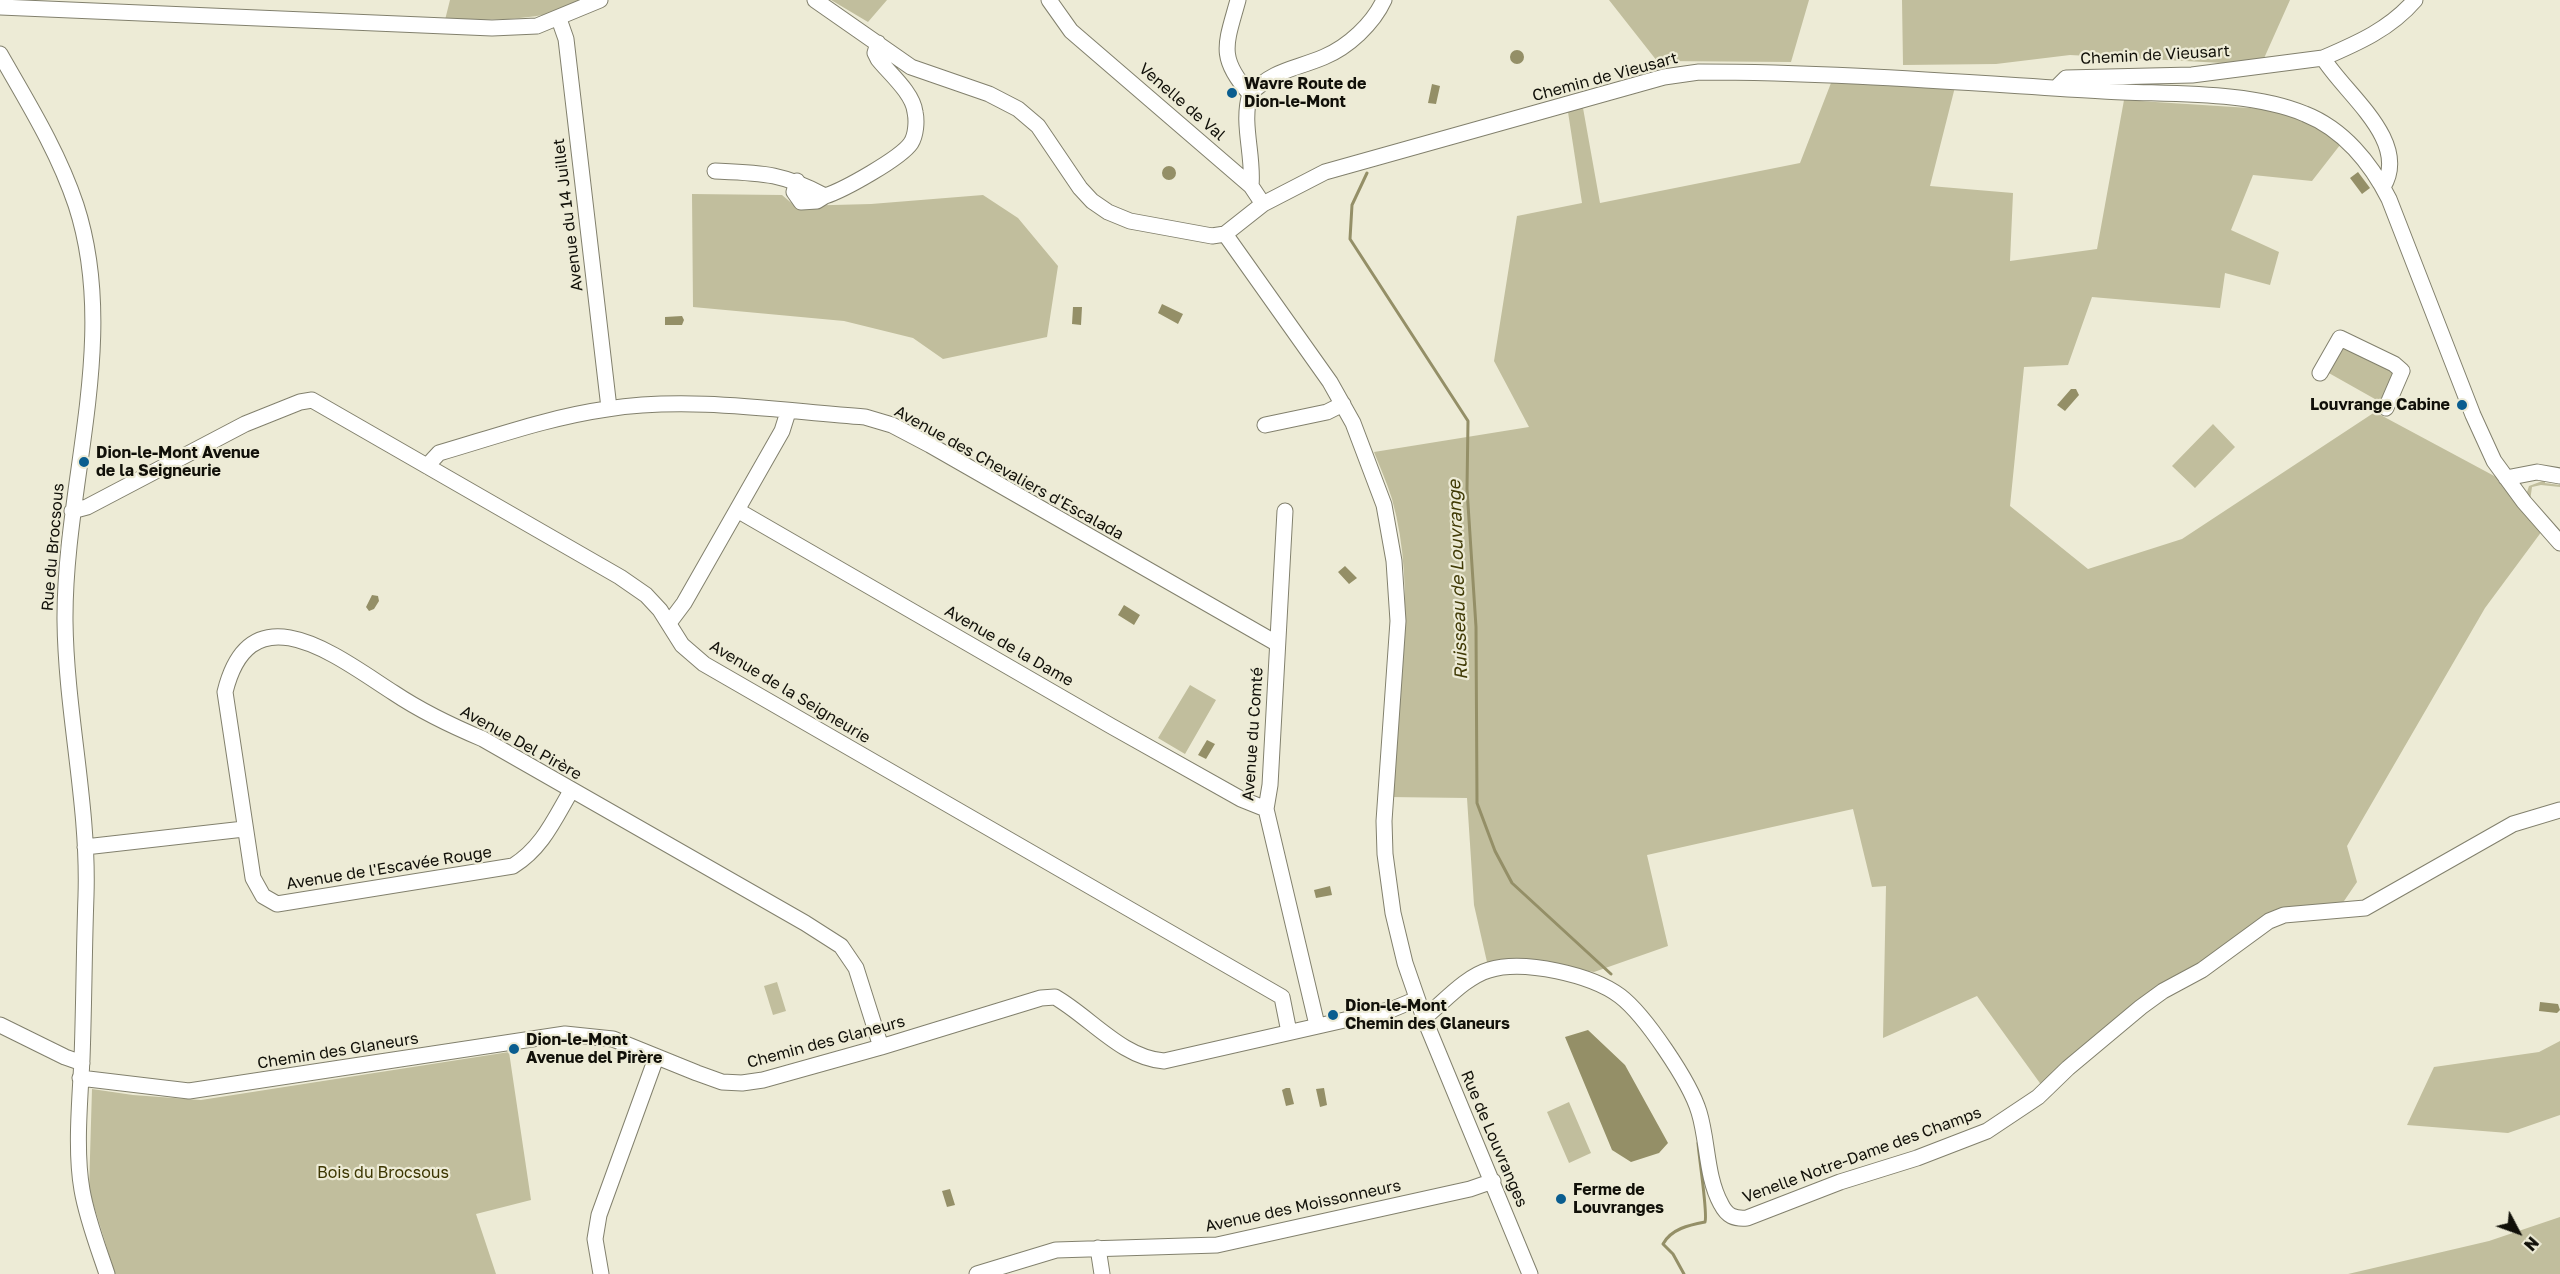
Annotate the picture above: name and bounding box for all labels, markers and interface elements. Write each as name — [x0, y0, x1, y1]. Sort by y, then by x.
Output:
street label: Chemin de Vieusart — [2080, 41, 2230, 69]
street label: Chemin de Vieusart — [1530, 48, 1680, 106]
street label: Venelle de Val — [1135, 59, 1229, 145]
place label: Wavre Route de Dion-le-Mont — [1244, 74, 1366, 112]
marker: Wavre Route de Dion-le-Mont — [1225, 86, 1239, 100]
street label: Avenue du 14 Juillet — [549, 137, 587, 293]
place label: Louvrange Cabine — [2310, 395, 2450, 415]
marker: Louvrange Cabine — [2455, 398, 2469, 412]
street label: Avenue des Chevaliers d'Escalada — [891, 402, 1127, 544]
place label: Dion-le-Mont Avenue de la Seigneurie — [96, 443, 260, 481]
marker: Dion-le-Mont Avenue de la Seigneurie — [77, 455, 91, 469]
water label: Ruisseau de Louvrange — [1444, 480, 1472, 680]
street label: Rue du Brocsous — [38, 482, 68, 612]
street label: Avenue de la Dame — [941, 601, 1077, 691]
street label: Avenue de la Seigneurie — [706, 636, 874, 748]
street label: Avenue du Comté — [1239, 666, 1267, 802]
street label: Avenue Del Pirère — [457, 702, 585, 784]
street label: Avenue de l'Escavée Rouge — [285, 842, 493, 894]
place label: Dion-le-Mont Chemin des Glaneurs — [1345, 996, 1510, 1034]
marker: Dion-le-Mont Chemin des Glaneurs — [1326, 1008, 1340, 1022]
street label: Chemin des Glaneurs — [745, 1012, 907, 1072]
street label: Chemin des Glaneurs — [256, 1029, 420, 1073]
place label: Dion-le-Mont Avenue del Pirère — [526, 1030, 662, 1068]
marker: Dion-le-Mont Avenue del Pirère — [507, 1042, 521, 1056]
street label: Rue de Louvranges — [1457, 1068, 1531, 1210]
street label: Venelle Notre-Dame des Champs — [1740, 1103, 1984, 1207]
park label: Bois du Brocsous — [317, 1163, 449, 1183]
street label: Avenue des Moissonneurs — [1203, 1176, 1403, 1236]
place label: Ferme de Louvranges — [1573, 1180, 1664, 1218]
marker: Ferme de Louvranges — [1554, 1192, 1568, 1206]
north arrow — [2488, 1202, 2548, 1262]
text: N — [2520, 1233, 2543, 1255]

